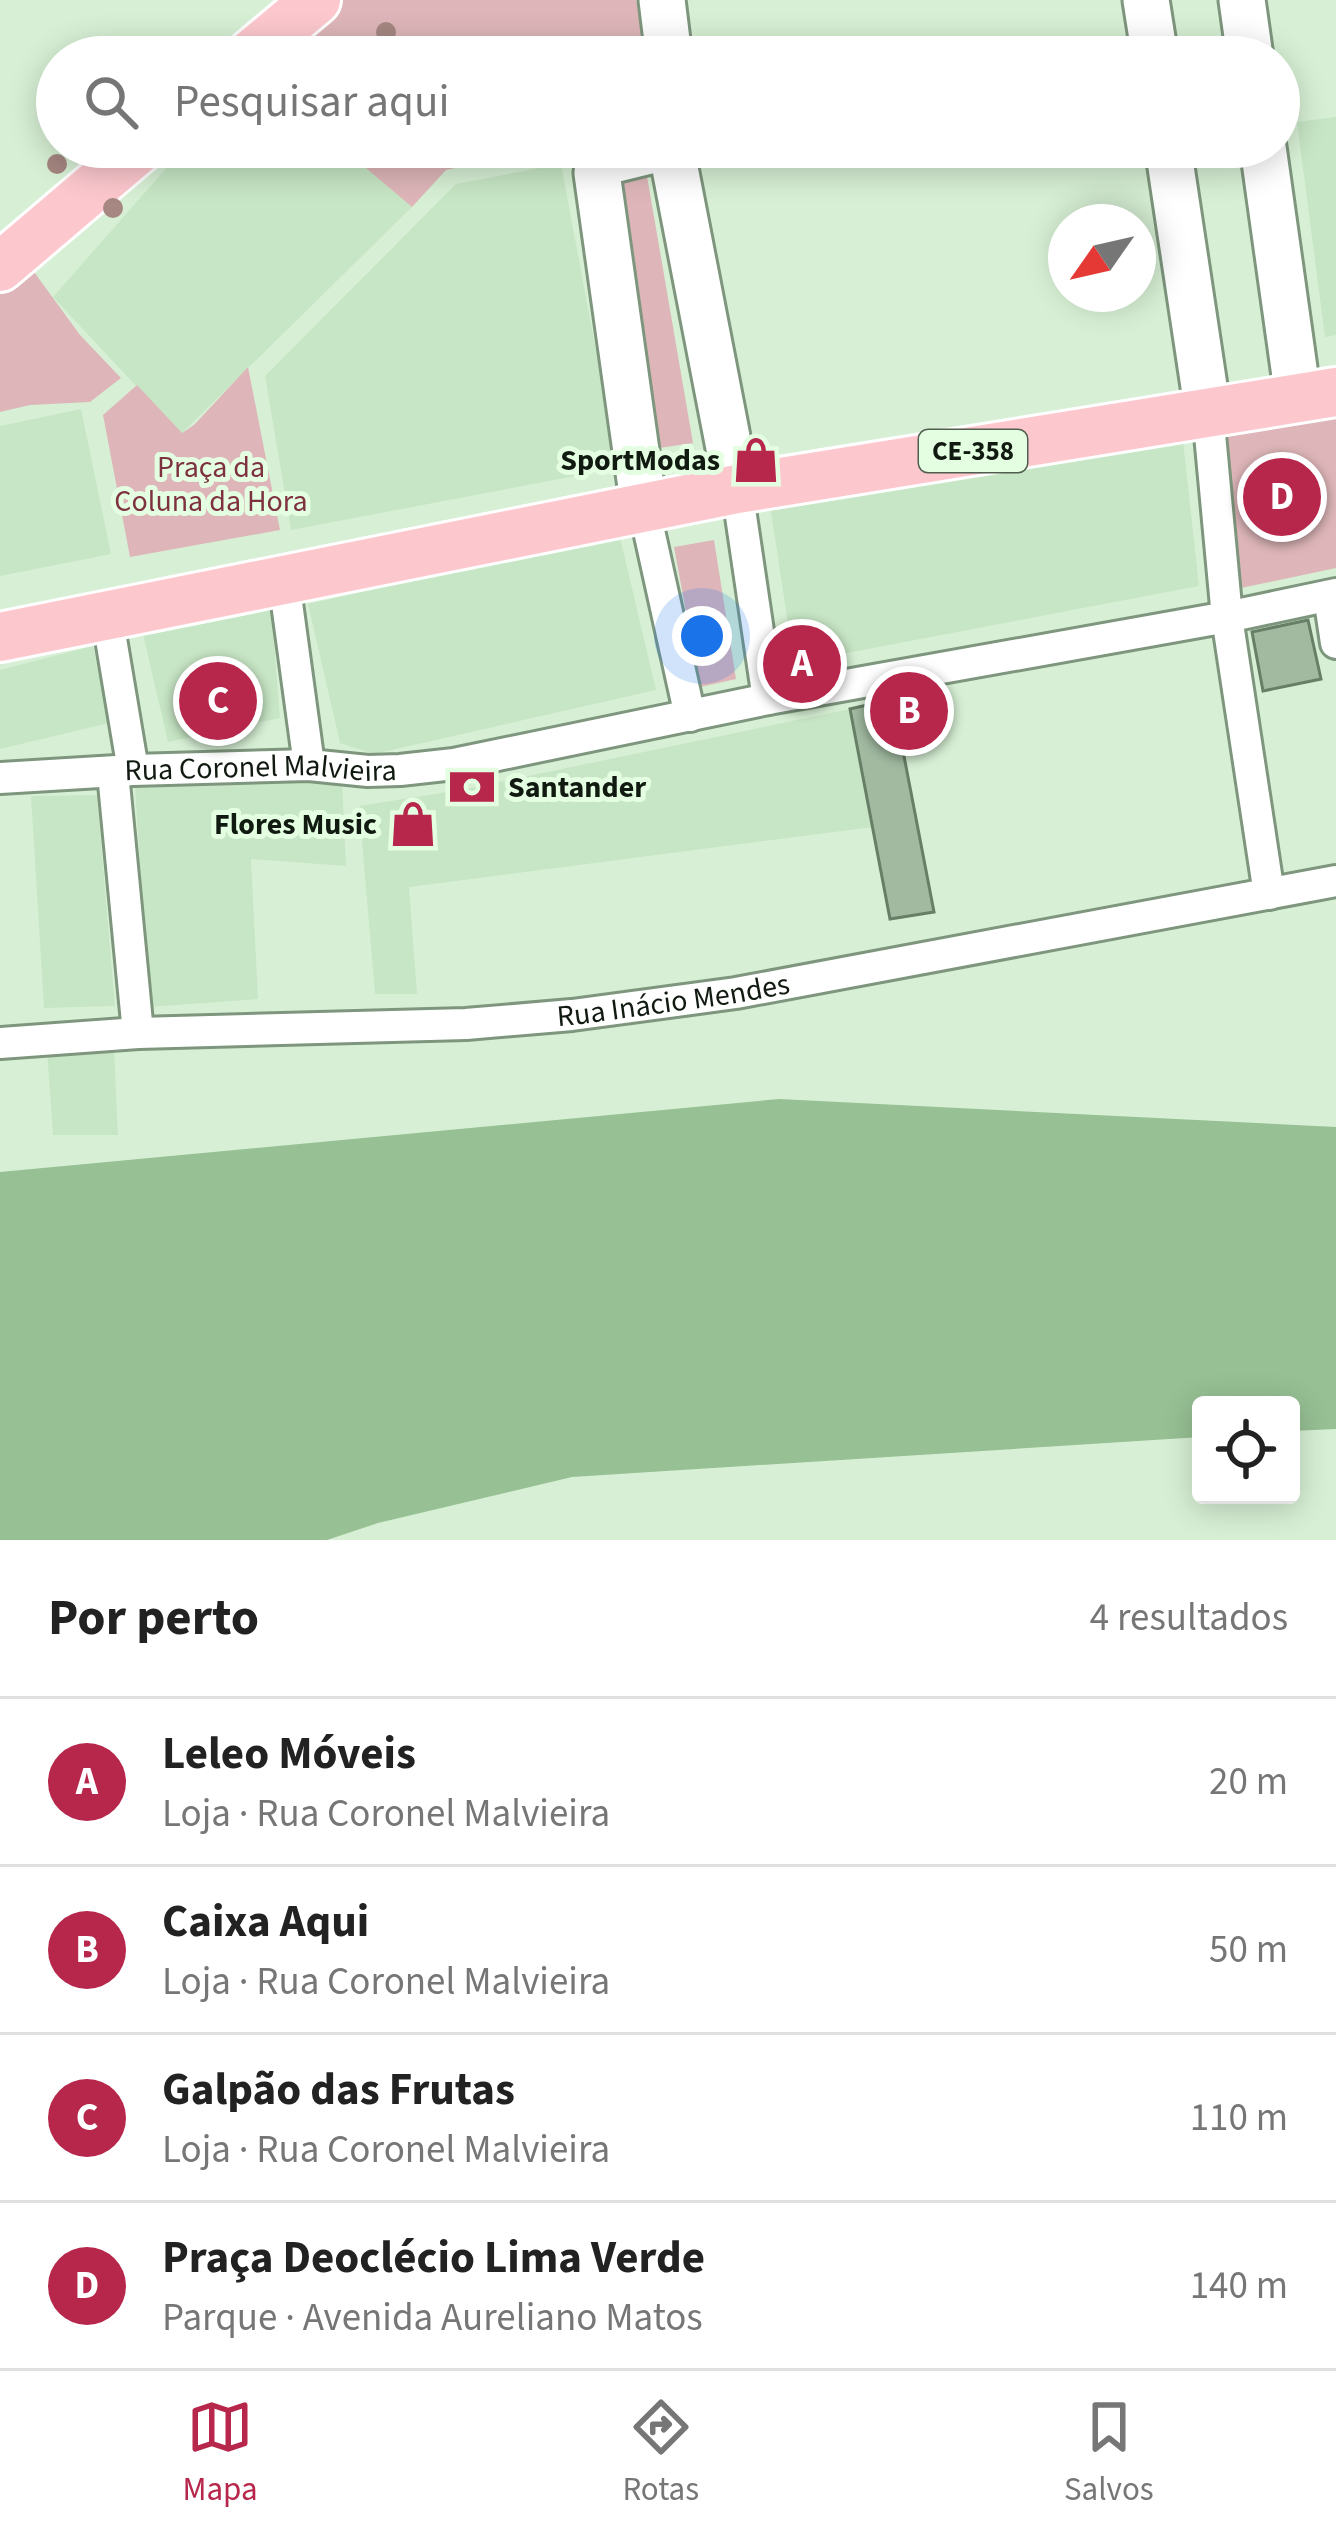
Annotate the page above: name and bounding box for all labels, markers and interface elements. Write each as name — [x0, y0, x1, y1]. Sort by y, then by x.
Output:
search box — [36, 36, 1300, 168]
icon: search — [78, 69, 144, 135]
text: Pesquisar aqui — [174, 70, 449, 134]
north arrow — [1048, 204, 1156, 312]
road number: CE-358 — [919, 430, 1027, 472]
shop icon: SportModas — [731, 435, 781, 485]
place label: SportModas — [560, 439, 720, 482]
park label: Praça da Coluna da Hora — [114, 446, 308, 523]
pin: D — [1243, 452, 1321, 542]
your location — [672, 606, 732, 666]
pin: A — [763, 619, 841, 709]
pin: C — [179, 656, 257, 746]
pin: B — [870, 666, 948, 756]
street label: Rua Coronel Malvieira — [124, 744, 397, 793]
bank icon: Santander — [447, 762, 497, 812]
place label: Santander — [508, 766, 646, 809]
shop icon: Flores Music — [388, 799, 438, 849]
place label: Flores Music — [214, 803, 377, 846]
street label: Rua Inácio Mendes — [555, 962, 793, 1038]
map controls — [1192, 1396, 1300, 1504]
button: locate — [1192, 1396, 1300, 1504]
text: Por perto — [48, 1582, 259, 1654]
text: 4 resultados — [1090, 1590, 1288, 1646]
text: Leleo Móveis — [162, 1722, 416, 1786]
text: A — [76, 1754, 98, 1810]
text: 20 m — [1209, 1754, 1288, 1810]
text: Loja · Rua Coronel Malvieira — [162, 1786, 610, 1842]
text: Caixa Aqui — [162, 1890, 369, 1954]
text: B — [75, 1922, 99, 1978]
text: 50 m — [1209, 1922, 1288, 1978]
text: Loja · Rua Coronel Malvieira — [162, 1954, 610, 2010]
text: Galpão das Frutas — [162, 2058, 515, 2122]
text: C — [76, 2090, 98, 2146]
text: 110 m — [1190, 2090, 1288, 2146]
text: Loja · Rua Coronel Malvieira — [162, 2122, 610, 2178]
text: Praça Deoclécio Lima Verde — [162, 2226, 705, 2290]
text: D — [75, 2258, 99, 2314]
text: 140 m — [1190, 2258, 1288, 2314]
text: Parque · Avenida Aureliano Matos — [162, 2290, 703, 2346]
tab: Mapa — [182, 2394, 258, 2513]
tab: Rotas — [622, 2394, 699, 2513]
tab: Salvos — [1064, 2394, 1154, 2513]

